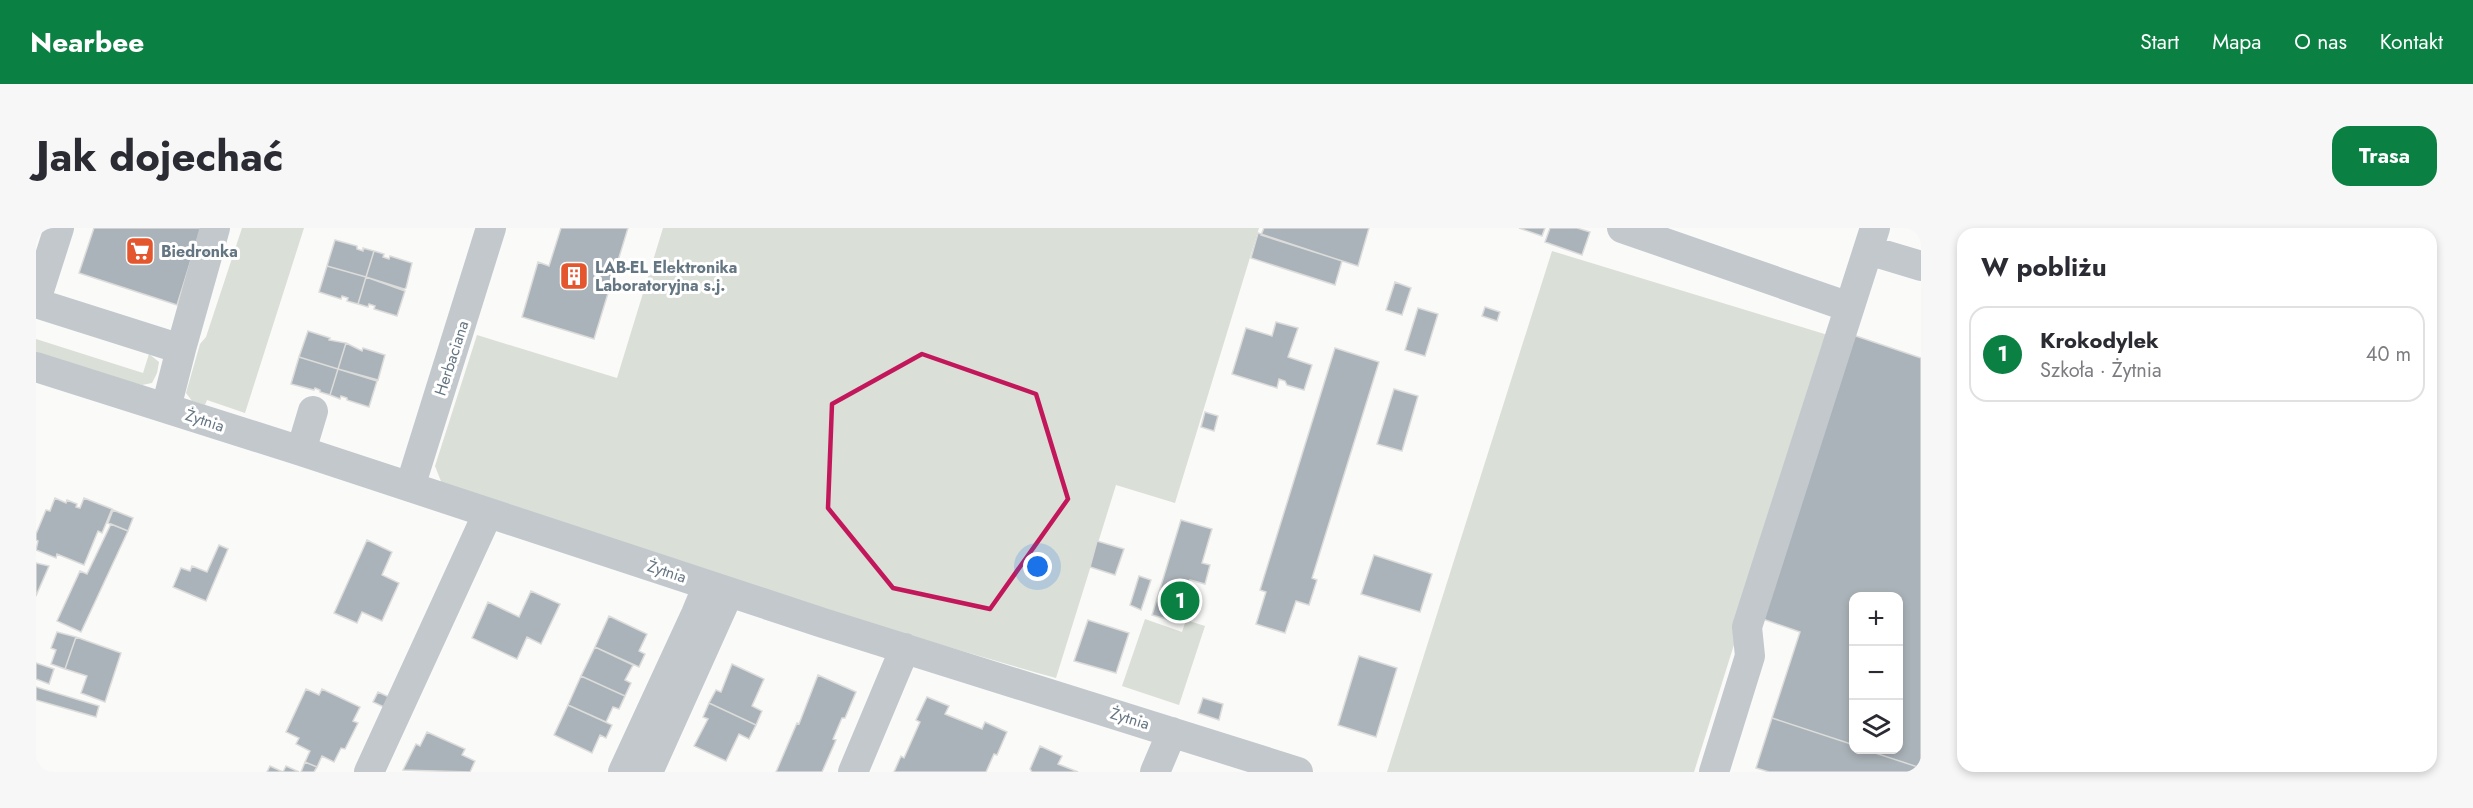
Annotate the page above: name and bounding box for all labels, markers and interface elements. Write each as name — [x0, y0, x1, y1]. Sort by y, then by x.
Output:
text: Nearbee — [30, 22, 144, 63]
text: Start — [2140, 27, 2179, 57]
text: Mapa — [2212, 27, 2261, 57]
text: O nas — [2294, 27, 2347, 57]
text: Kontakt — [2380, 27, 2443, 57]
text: Jak dojechać — [36, 126, 284, 187]
button: Trasa — [2332, 126, 2437, 186]
supermarket icon: Biedronka — [124, 235, 156, 267]
place label: Biedronka — [161, 240, 238, 263]
text: W pobliżu — [1981, 248, 2107, 286]
place label: LAB-EL Elektronika Laboratoryjna s.j. — [595, 256, 737, 297]
building icon: LAB-EL Elektronika Laboratoryjna s.j. — [558, 260, 590, 292]
street label: Herbaciana — [429, 318, 474, 399]
text: Krokodylek — [2040, 324, 2159, 356]
text: 1 — [1997, 340, 2008, 369]
text: 40 m — [2366, 340, 2411, 369]
text: Szkoła · Żytnia — [2040, 356, 2162, 385]
street label: Żytnia — [182, 403, 227, 438]
your location — [1023, 552, 1052, 581]
street label: Żytnia — [644, 554, 689, 589]
pin: 1 — [1160, 578, 1200, 623]
map controls — [1849, 592, 1903, 754]
button: + — [1849, 592, 1903, 646]
button: − — [1849, 646, 1903, 700]
button: layers — [1849, 700, 1903, 754]
street label: Żytnia — [1107, 702, 1152, 735]

